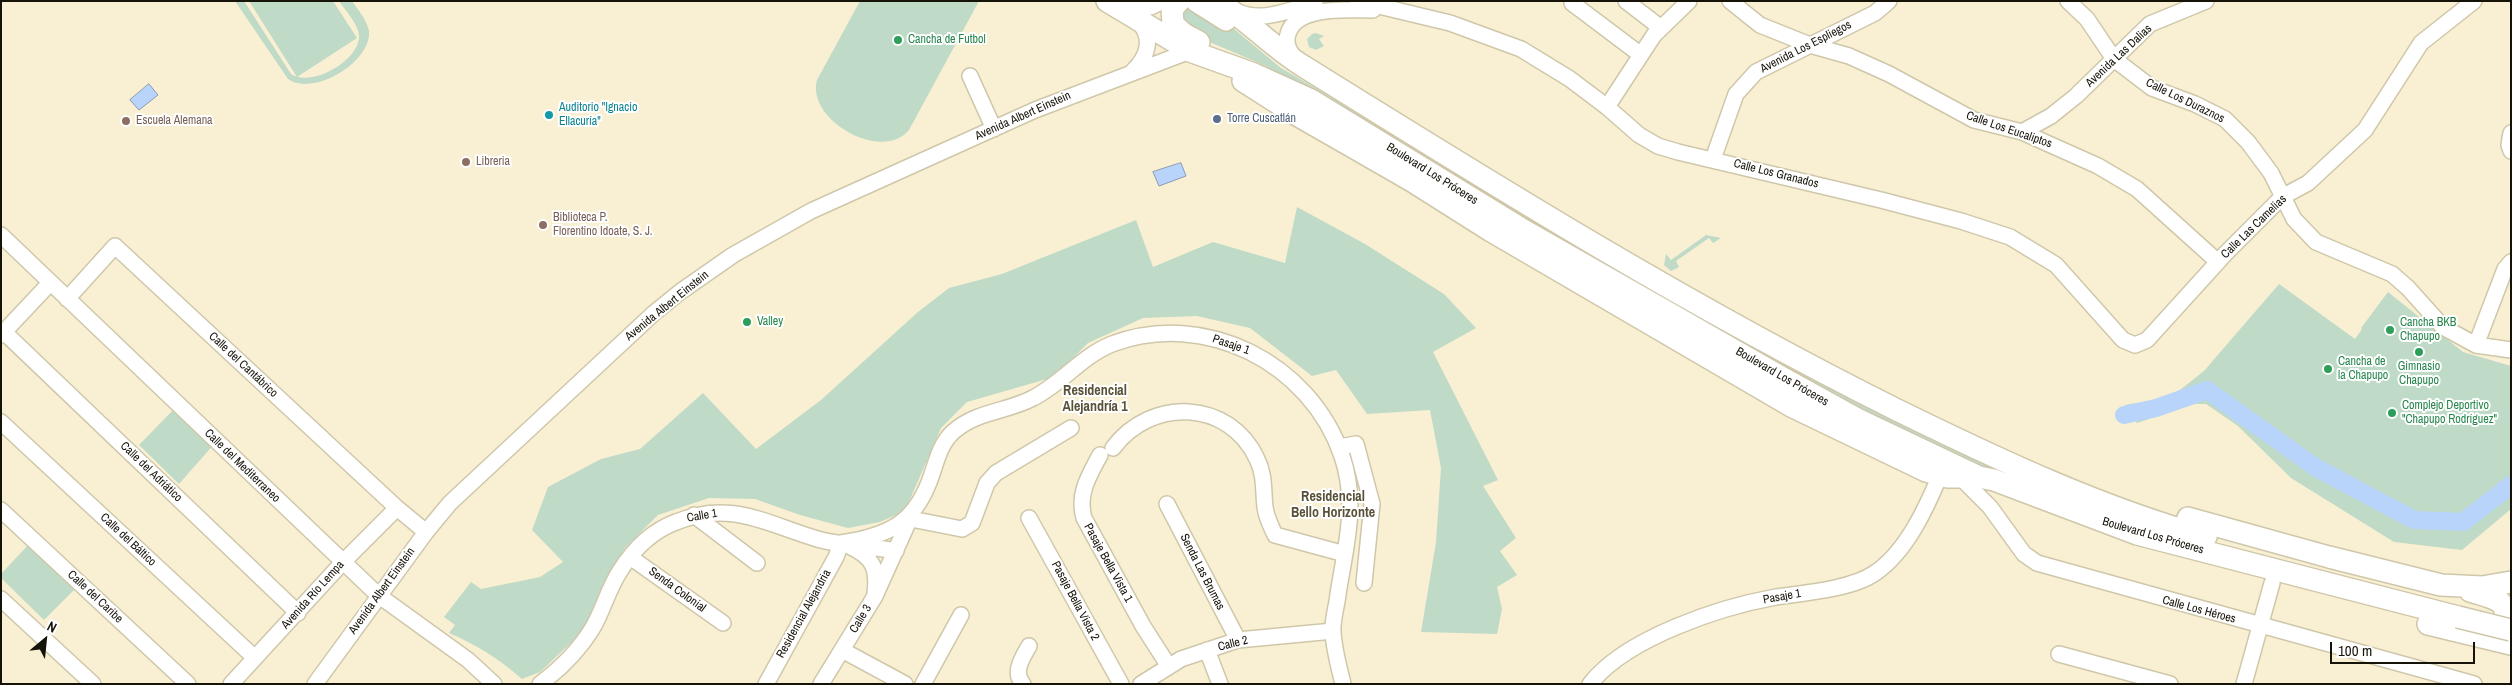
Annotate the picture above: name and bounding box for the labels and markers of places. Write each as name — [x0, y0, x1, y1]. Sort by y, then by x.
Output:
place label: Cancha de Futbol — [908, 33, 986, 47]
marker: Cancha de Futbol — [892, 34, 904, 46]
place label: Auditorio "Ignacio Ellacuría" — [559, 101, 637, 129]
marker: Auditorio "Ignacio Ellacuría" — [543, 109, 555, 121]
place label: Torre Cuscatlán — [1227, 112, 1296, 126]
marker: Torre Cuscatlán — [1211, 113, 1223, 125]
place label: Escuela Alemana — [136, 114, 213, 128]
marker: Escuela Alemana — [120, 115, 132, 127]
place label: Libreria — [476, 155, 510, 169]
marker: Libreria — [460, 156, 472, 168]
place label: Biblioteca P. Florentino Idoate, S. J. — [553, 211, 653, 239]
marker: Biblioteca P. Florentino Idoate, S. J. — [537, 219, 549, 231]
place label: Valley — [757, 315, 783, 329]
marker: Valley — [741, 316, 753, 328]
place label: Cancha BKB Chapupo — [2400, 316, 2456, 344]
marker: Cancha BKB Chapupo — [2384, 324, 2396, 336]
marker: Gimnasio Chapupo — [2413, 346, 2425, 358]
place label: Cancha de la Chapupo — [2338, 355, 2388, 383]
place label: Gimnasio Chapupo — [2398, 360, 2440, 388]
marker: Cancha de la Chapupo — [2322, 363, 2334, 375]
place label: Complejo Deportivo "Chapupo Rodríguez" — [2402, 399, 2497, 427]
marker: Complejo Deportivo "Chapupo Rodríguez" — [2386, 407, 2398, 419]

